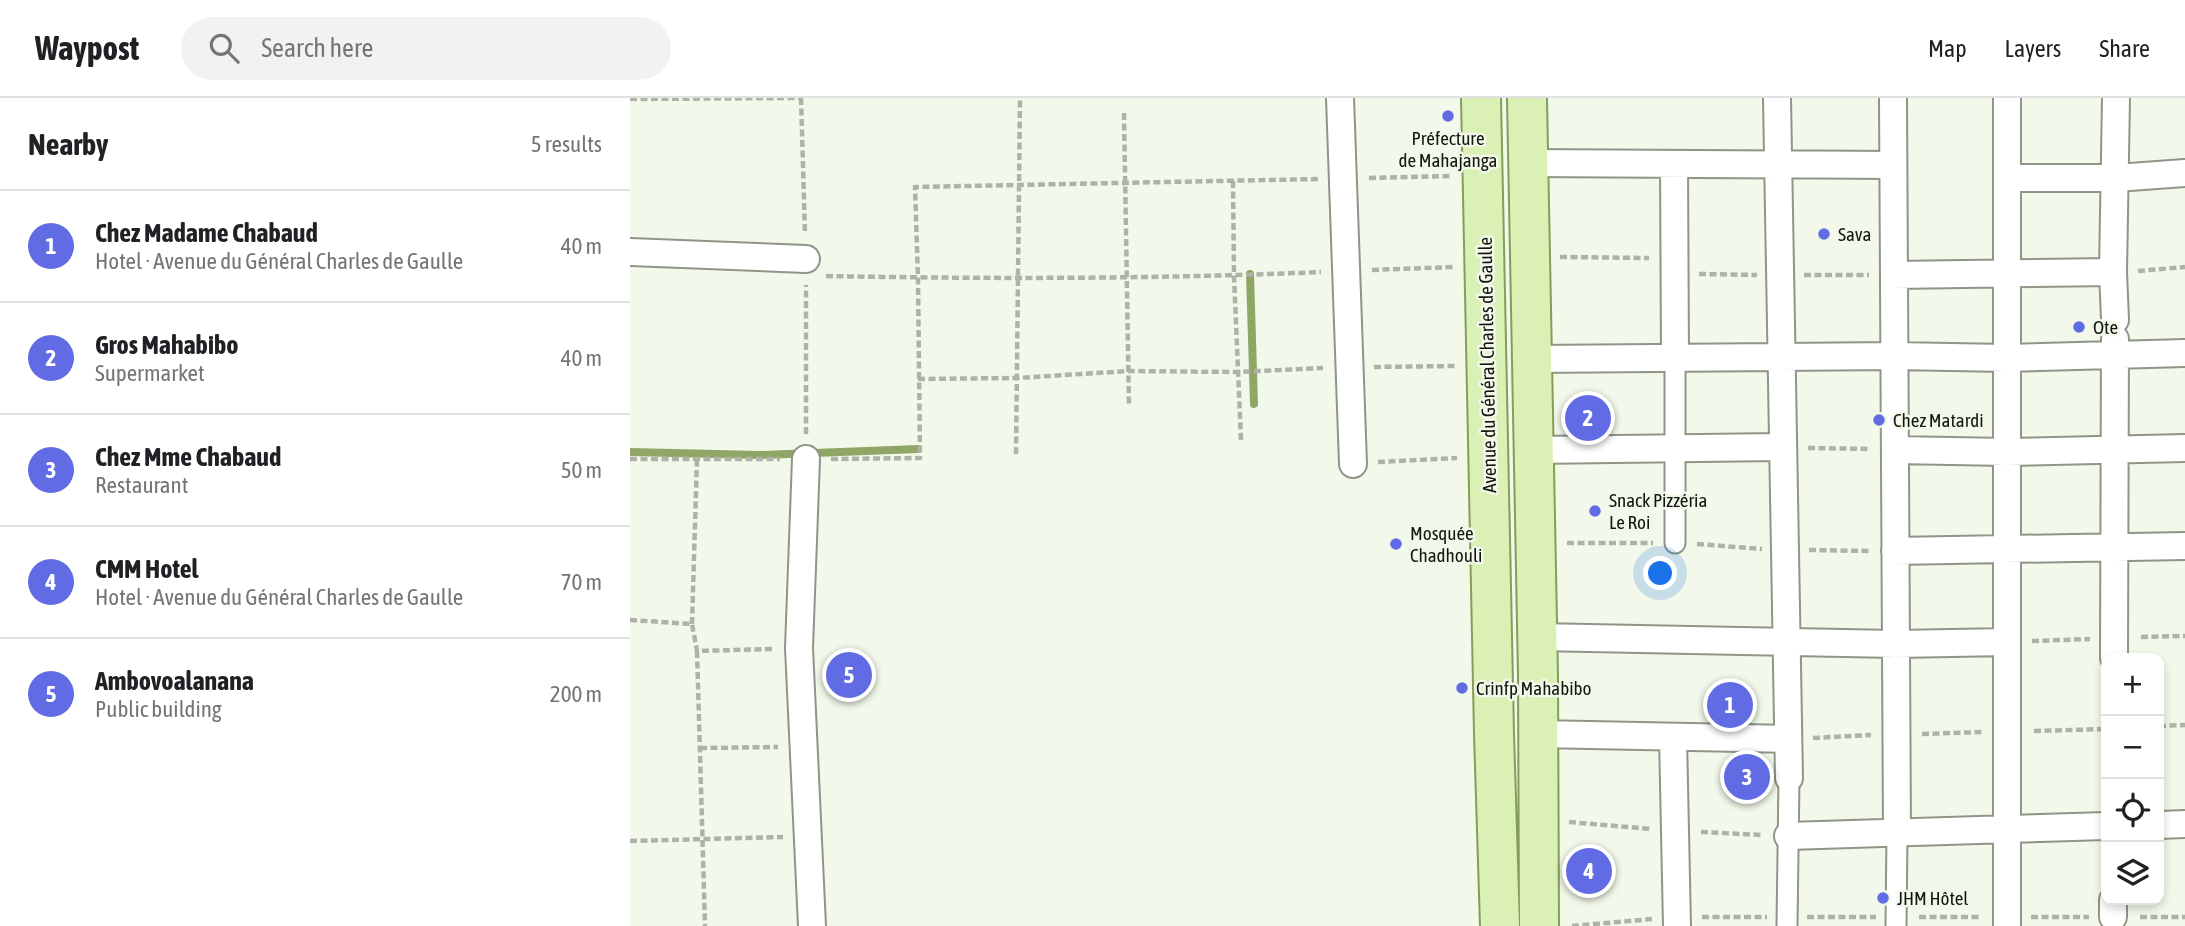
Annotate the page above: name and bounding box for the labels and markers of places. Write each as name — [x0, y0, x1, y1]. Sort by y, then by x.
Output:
marker: Préfecture de Mahajanga — [1440, 108, 1456, 124]
place label: Préfecture de Mahajanga — [1399, 127, 1497, 171]
place label: Sava — [1838, 223, 1871, 245]
marker: Sava — [1816, 226, 1832, 242]
place label: Ote — [2093, 316, 2118, 338]
marker: Ote — [2071, 319, 2087, 335]
pin: 2 — [1565, 392, 1611, 444]
place label: Chez Matardi — [1893, 409, 1984, 431]
marker: Chez Matardi — [1871, 412, 1887, 428]
place label: Snack Pizzéria Le Roi — [1609, 489, 1707, 533]
marker: Snack Pizzéria Le Roi — [1587, 503, 1603, 519]
place label: Mosquée Chadhouli — [1410, 522, 1482, 566]
marker: Mosquée Chadhouli — [1388, 536, 1404, 552]
pin: 5 — [826, 649, 872, 701]
place label: Crinfp Mahabibo — [1476, 677, 1592, 699]
pin: 1 — [1707, 679, 1753, 731]
marker: Crinfp Mahabibo — [1454, 680, 1470, 696]
pin: 3 — [1724, 751, 1770, 803]
pin: 4 — [1566, 845, 1612, 897]
place label: JHM Hôtel — [1897, 887, 1968, 909]
marker: JHM Hôtel — [1875, 890, 1891, 906]

